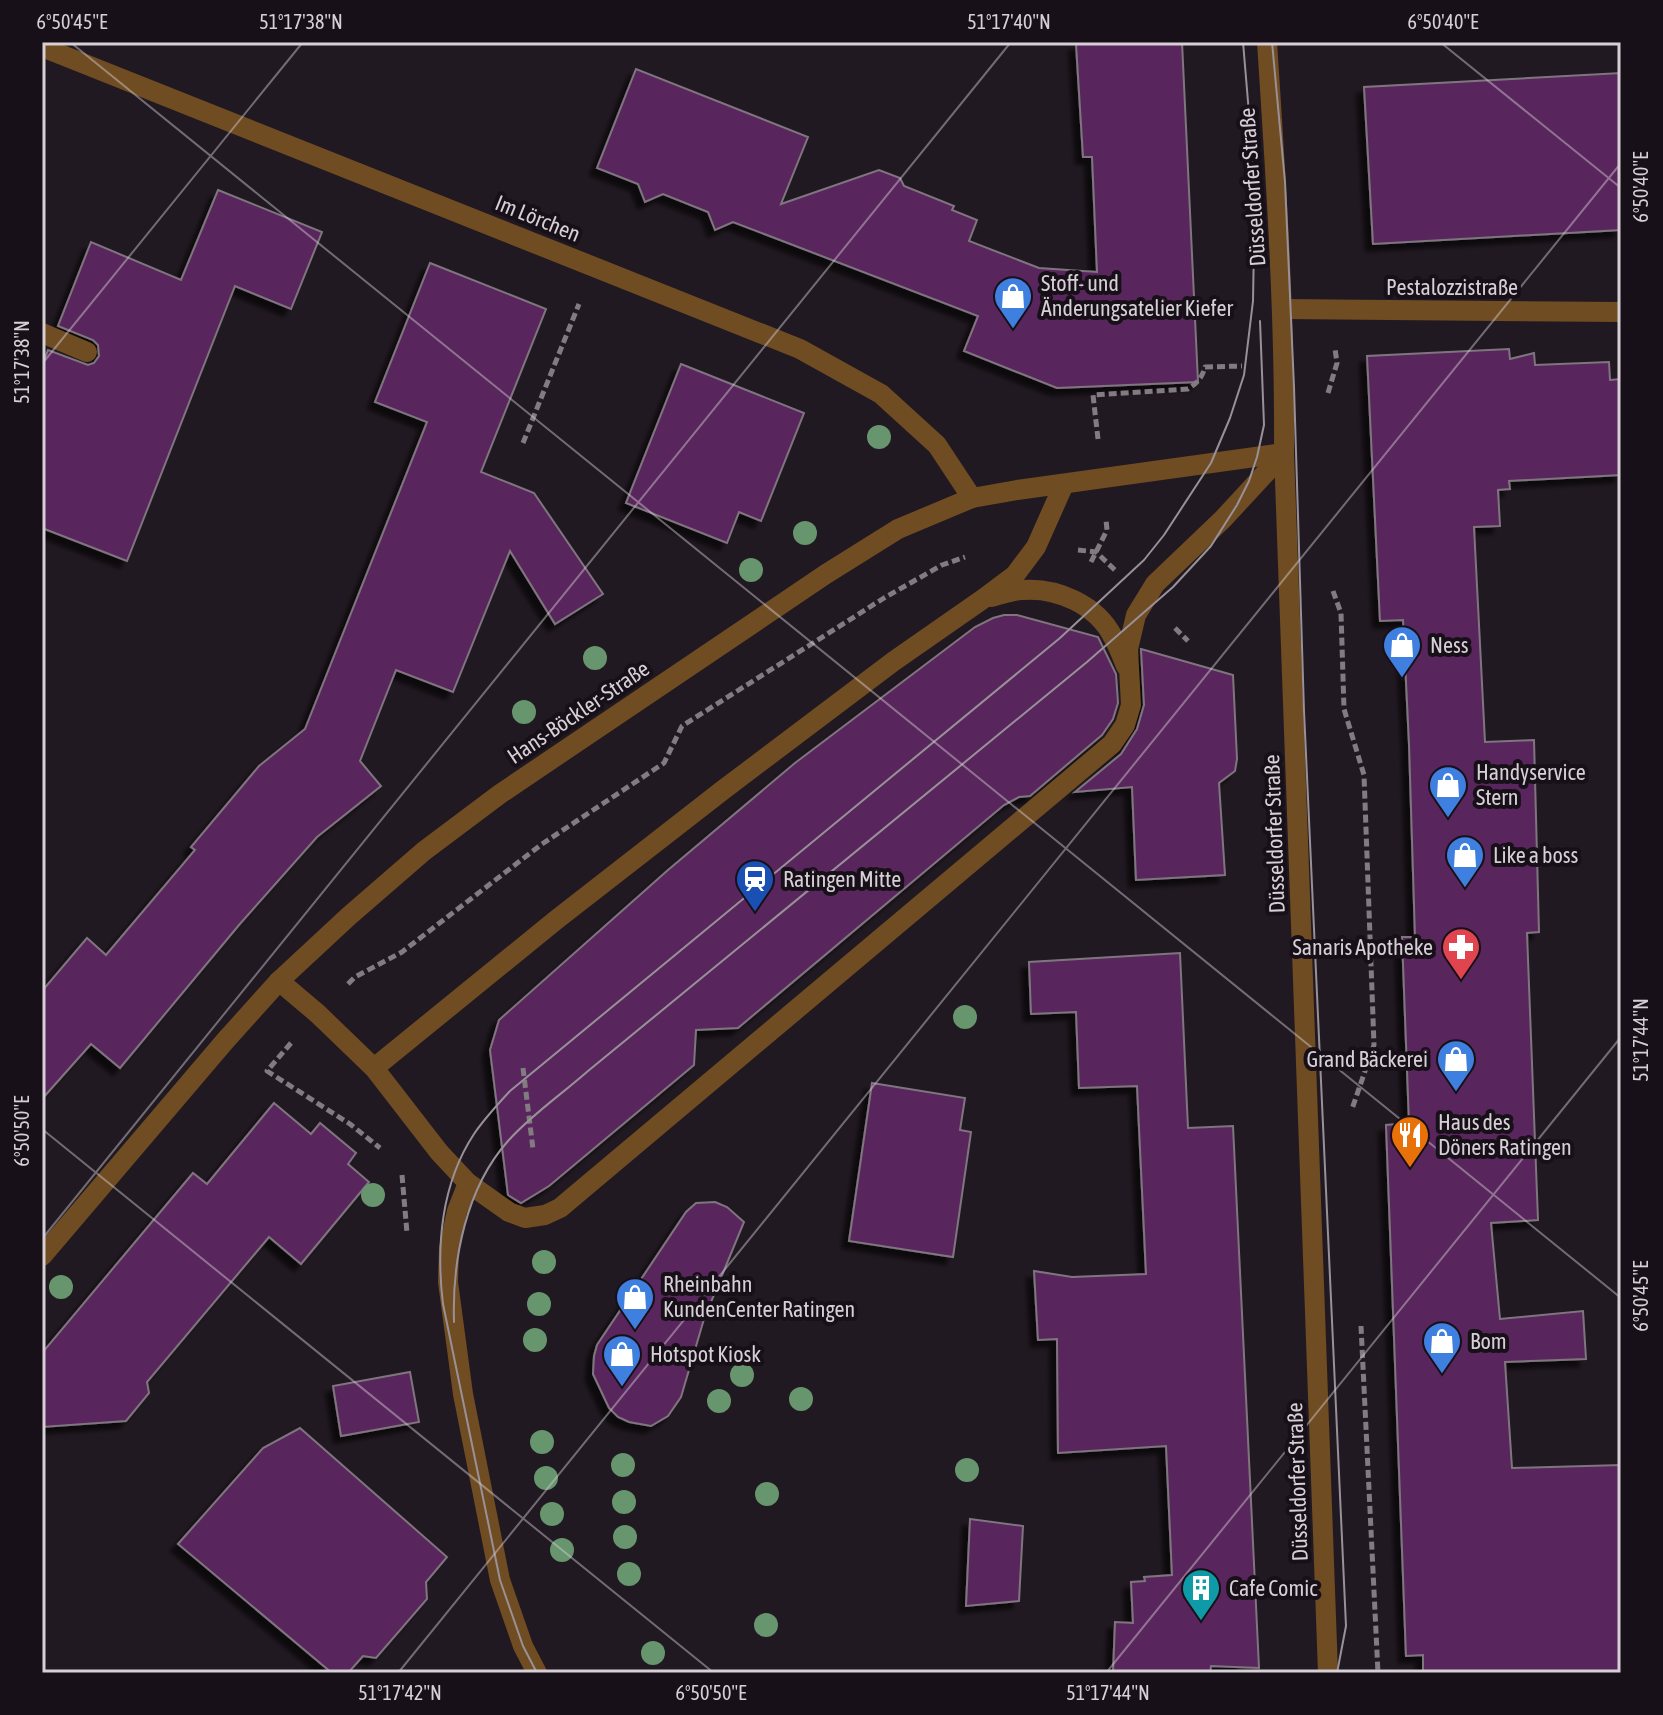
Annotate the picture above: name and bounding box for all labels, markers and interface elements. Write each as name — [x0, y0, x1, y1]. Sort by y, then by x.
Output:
text: 6°50'45"E — [37, 10, 108, 33]
text: 51°17'38"N — [259, 10, 343, 33]
text: 51°17'40"N — [967, 10, 1051, 33]
text: 6°50'40"E — [1408, 10, 1479, 33]
street label: Düsseldorfer Straße — [1233, 107, 1271, 267]
text: 6°50'40"E — [1629, 151, 1652, 222]
street label: Im Lörchen — [492, 189, 584, 247]
place label: Stoff- und Änderungsatelier Kiefer — [1041, 270, 1233, 321]
street label: Pestalozzistraße — [1386, 274, 1518, 300]
shop icon: Stoff- und Änderungsatelier Kiefer — [992, 275, 1034, 330]
text: 51°17'38"N — [10, 320, 33, 404]
shop icon: Ness — [1381, 624, 1423, 679]
place label: Ness — [1430, 632, 1469, 658]
street label: Hans-Böckler-Straße — [502, 655, 654, 769]
street label: Düsseldorfer Straße — [1258, 754, 1290, 914]
place label: Handyservice Stern — [1476, 759, 1586, 810]
shop icon: Handyservice Stern — [1427, 764, 1469, 819]
shop icon: Like a boss — [1444, 834, 1486, 889]
place label: Like a boss — [1493, 842, 1579, 868]
station icon: Ratingen Mitte — [734, 858, 776, 913]
place label: Ratingen Mitte — [783, 866, 901, 892]
pharmacy icon: Sanaris Apotheke — [1440, 926, 1482, 981]
place label: Sanaris Apotheke — [1293, 934, 1433, 960]
text: 51°17'44"N — [1629, 998, 1652, 1082]
shop icon: Grand Bäckerei — [1435, 1038, 1477, 1093]
place label: Grand Bäckerei — [1306, 1046, 1428, 1072]
text: 6°50'50"E — [10, 1095, 33, 1166]
place label: Haus des Döners Ratingen — [1438, 1109, 1572, 1160]
restaurant icon: Haus des Döners Ratingen — [1389, 1114, 1431, 1169]
text: 6°50'45"E — [1629, 1260, 1652, 1331]
place label: Rheinbahn KundenCenter Ratingen — [663, 1271, 855, 1322]
shop icon: Rheinbahn KundenCenter Ratingen — [614, 1276, 656, 1331]
shop icon: Bom — [1421, 1320, 1463, 1375]
place label: Bom — [1470, 1328, 1507, 1354]
shop icon: Hotspot Kiosk — [601, 1333, 643, 1388]
place label: Hotspot Kiosk — [650, 1341, 761, 1367]
street label: Düsseldorfer Straße — [1281, 1402, 1313, 1562]
building icon: Cafe Comic — [1180, 1567, 1222, 1622]
place label: Cafe Comic — [1229, 1575, 1318, 1601]
text: 51°17'42"N — [358, 1681, 442, 1704]
text: 6°50'50"E — [676, 1681, 747, 1704]
text: 51°17'44"N — [1066, 1681, 1150, 1704]

